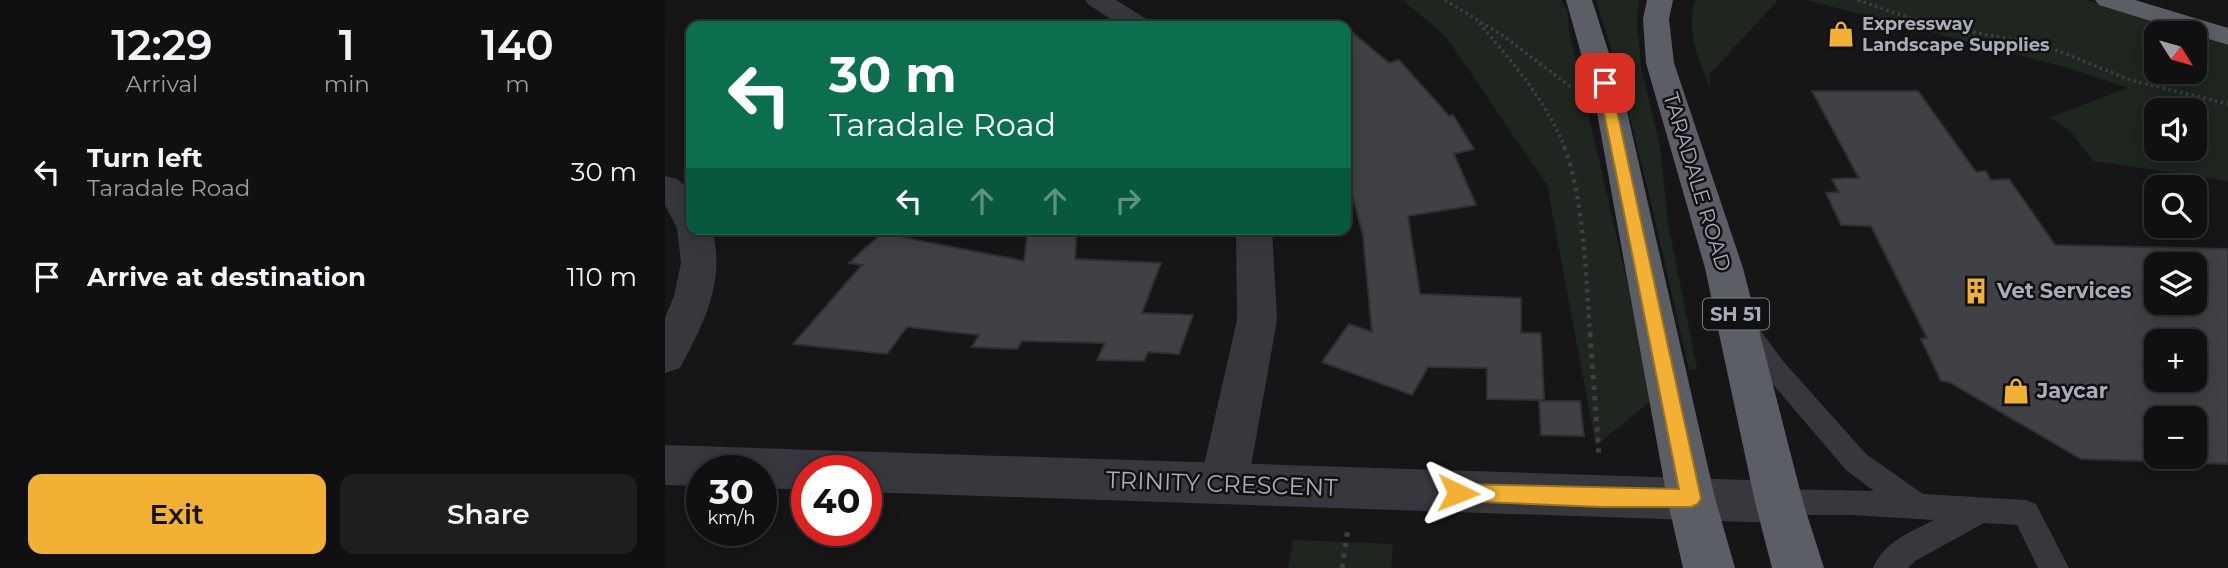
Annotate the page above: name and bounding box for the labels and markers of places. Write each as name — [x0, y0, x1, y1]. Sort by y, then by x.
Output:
place label: Expressway Landscape Supplies — [1862, 13, 2050, 56]
shop icon: Expressway Landscape Supplies — [1826, 19, 1856, 49]
pin — [1575, 53, 1635, 113]
building icon: Vet Services — [1961, 276, 1991, 306]
place label: Vet Services — [1996, 278, 2131, 303]
shop icon: Jaycar — [2001, 376, 2031, 406]
place label: Jaycar — [2036, 378, 2108, 403]

